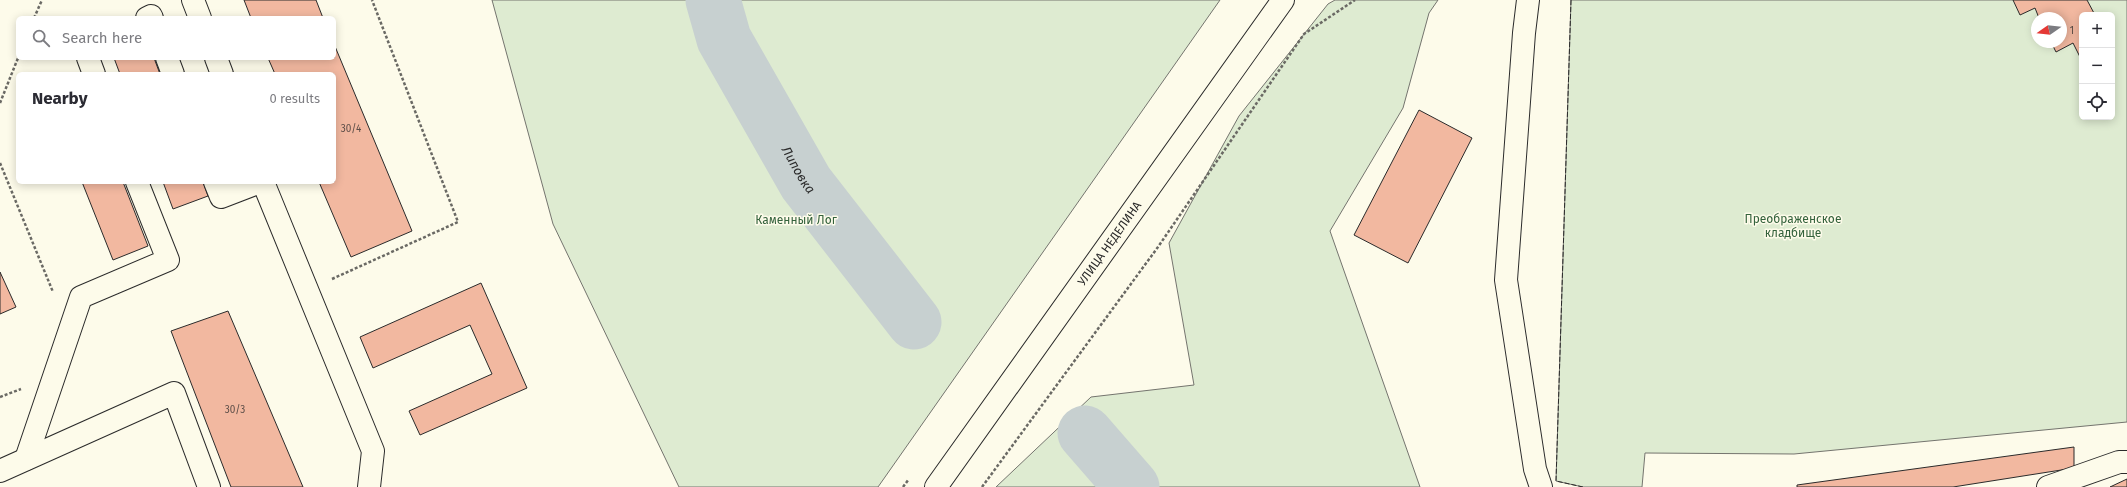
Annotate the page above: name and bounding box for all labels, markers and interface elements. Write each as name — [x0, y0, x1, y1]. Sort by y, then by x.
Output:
north arrow — [2031, 12, 2067, 48]
map controls — [2079, 12, 2115, 120]
button: + — [2079, 12, 2115, 48]
search box — [16, 16, 336, 60]
house number: 1 — [2070, 25, 2074, 37]
icon: search — [30, 27, 52, 49]
text: Search here — [62, 29, 142, 47]
button: − — [2079, 48, 2115, 84]
button: locate — [2079, 84, 2115, 120]
text: Nearby — [32, 88, 87, 109]
text: 0 results — [269, 91, 320, 106]
house number: 30/4 — [341, 123, 362, 135]
water label: Липовка — [778, 143, 818, 197]
street label: УЛИЦА НЕДЕЛИНА — [1075, 199, 1144, 288]
park label: Преображенское кладбище — [1745, 212, 1841, 240]
park label: Каменный Лог — [755, 213, 838, 227]
house number: 30/3 — [225, 404, 245, 416]

